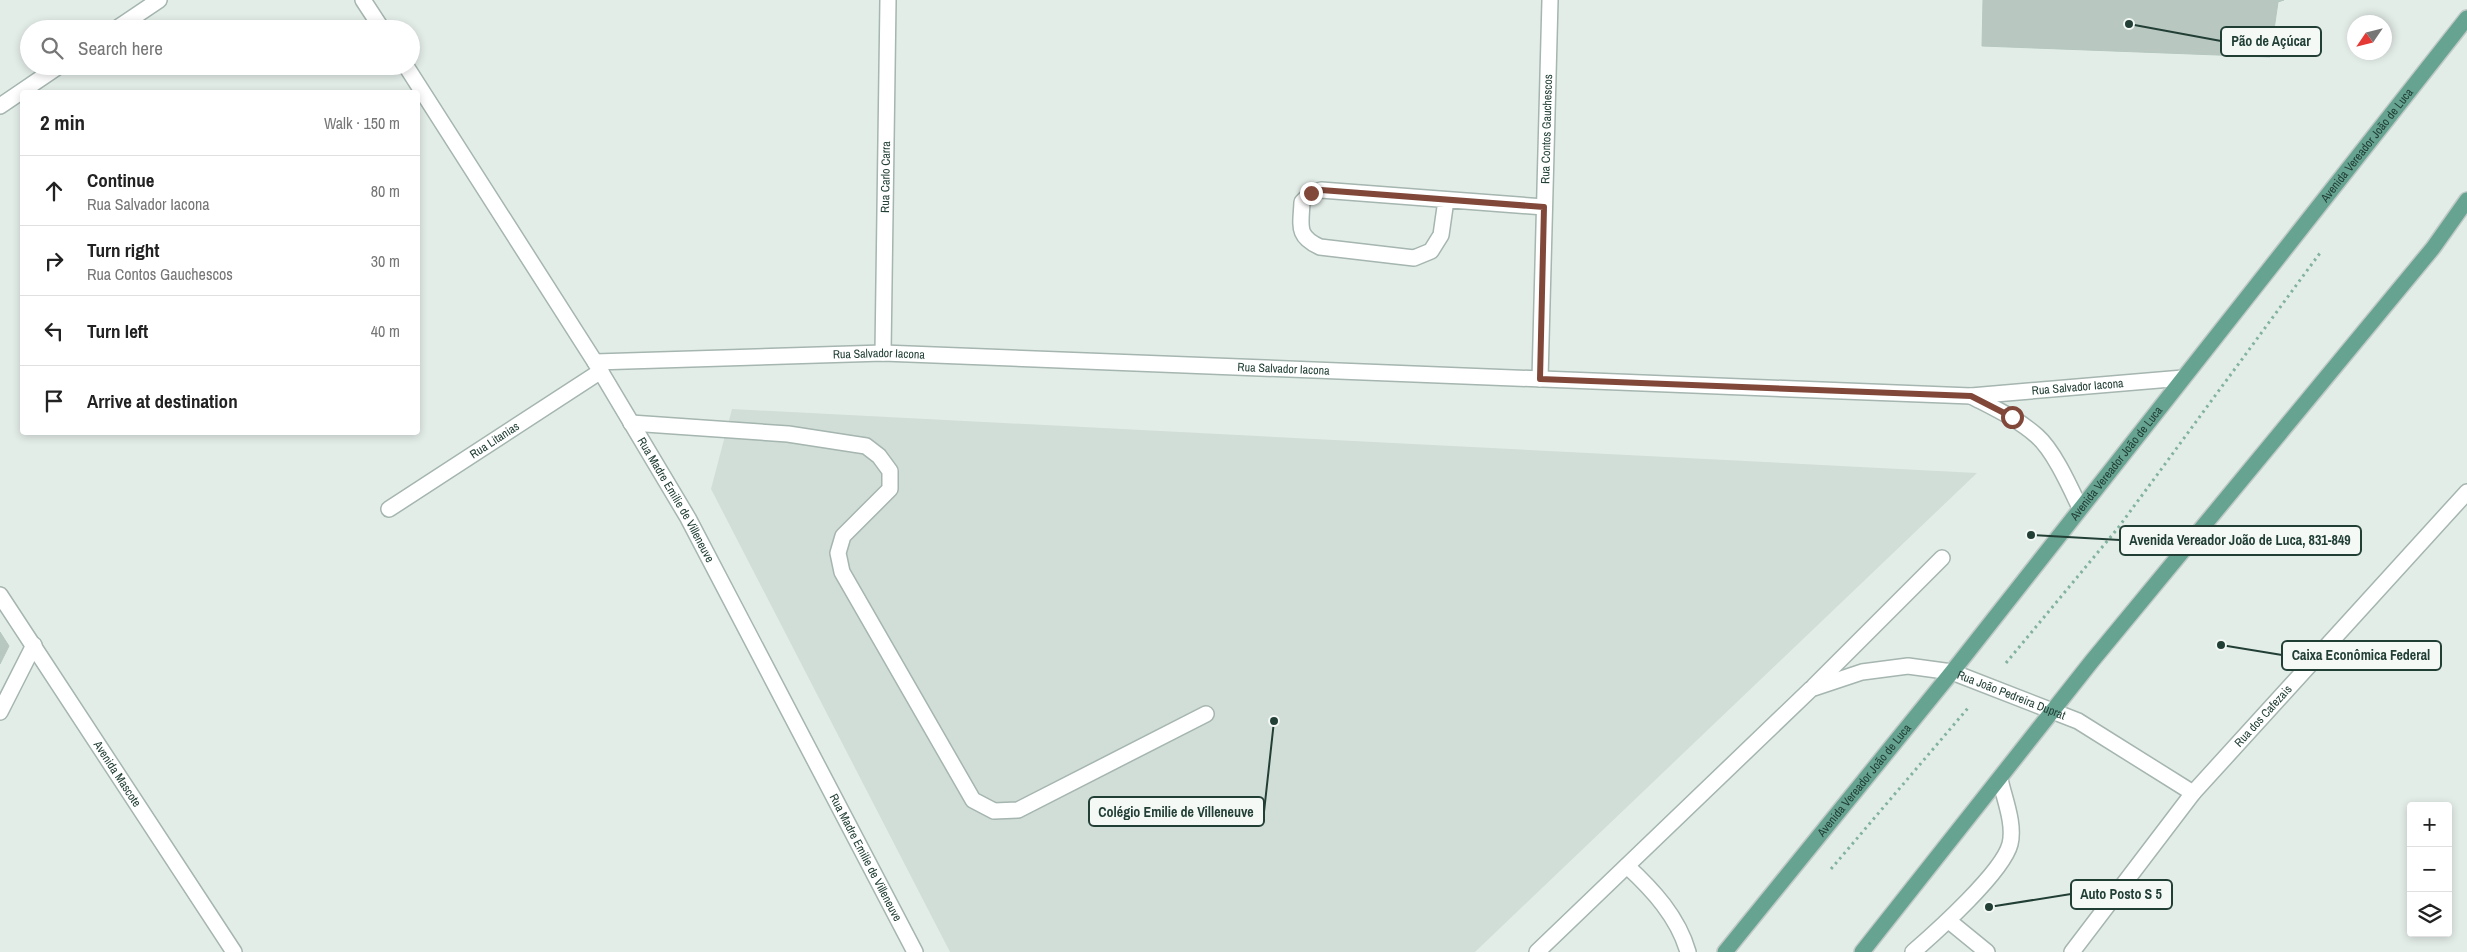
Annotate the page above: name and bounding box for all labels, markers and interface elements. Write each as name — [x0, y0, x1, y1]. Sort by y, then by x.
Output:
north arrow — [2347, 15, 2392, 60]
search box — [20, 20, 420, 75]
callout: Pão de Açúcar — [2221, 27, 2321, 56]
text: Pão de Açúcar — [2231, 32, 2311, 50]
icon: search — [38, 34, 66, 62]
text: Search here — [78, 35, 163, 61]
street label: Rua Contos Gauchescos — [1537, 74, 1556, 184]
street label: Avenida Vereador João de Luca — [2316, 85, 2417, 206]
text: 2 min — [40, 108, 85, 137]
text: Walk · 150 m — [324, 112, 400, 134]
street label: Rua Carlo Carra — [877, 141, 894, 213]
text: Continue — [87, 167, 155, 193]
icon: ahead — [40, 177, 68, 205]
text: 80 m — [371, 180, 400, 202]
route end — [1300, 182, 1323, 205]
text: Rua Salvador Iacona — [87, 193, 210, 215]
text: Turn right — [87, 237, 159, 263]
icon: right — [40, 247, 68, 275]
text: 30 m — [371, 250, 400, 272]
text: Rua Contos Gauchescos — [87, 263, 233, 285]
icon: left — [40, 317, 68, 345]
text: Turn left — [87, 318, 148, 344]
text: 40 m — [371, 320, 400, 342]
street label: Rua Salvador Iacona — [833, 345, 926, 363]
street label: Rua Salvador Iacona — [1237, 359, 1330, 379]
street label: Rua Salvador Iacona — [2031, 375, 2125, 399]
icon: arrive — [40, 387, 68, 415]
text: Arrive at destination — [87, 388, 238, 414]
street label: Avenida Vereador João de Luca — [2066, 403, 2166, 524]
route start — [2001, 406, 2024, 429]
street label: Rua Litanias — [467, 418, 522, 462]
street label: Rua Madre Emilie de Villeneuve — [634, 434, 718, 565]
callout: Avenida Vereador João de Luca, 831-849 — [2120, 526, 2361, 555]
text: Avenida Vereador João de Luca, 831-849 — [2129, 531, 2351, 549]
callout: Caixa Econômica Federal — [2282, 641, 2441, 670]
text: Caixa Econômica Federal — [2292, 646, 2430, 664]
street label: Rua João Pedreira Duprat — [1955, 667, 2068, 723]
street label: Rua dos Cafezais — [2231, 682, 2295, 750]
street label: Avenida Vereador João de Luca — [1813, 720, 1915, 841]
street label: Avenida Mascote — [89, 737, 145, 810]
street label: Rua Madre Emilie de Villeneuve — [826, 791, 906, 924]
callout: Colégio Emilie de Villeneuve — [1089, 797, 1264, 826]
map controls — [2407, 802, 2452, 937]
button: + — [2407, 802, 2452, 847]
text: Colégio Emilie de Villeneuve — [1098, 803, 1254, 821]
button: − — [2407, 847, 2452, 892]
callout: Auto Posto S 5 — [2071, 880, 2172, 909]
text: Auto Posto S 5 — [2080, 885, 2162, 903]
button: layers — [2407, 892, 2452, 937]

